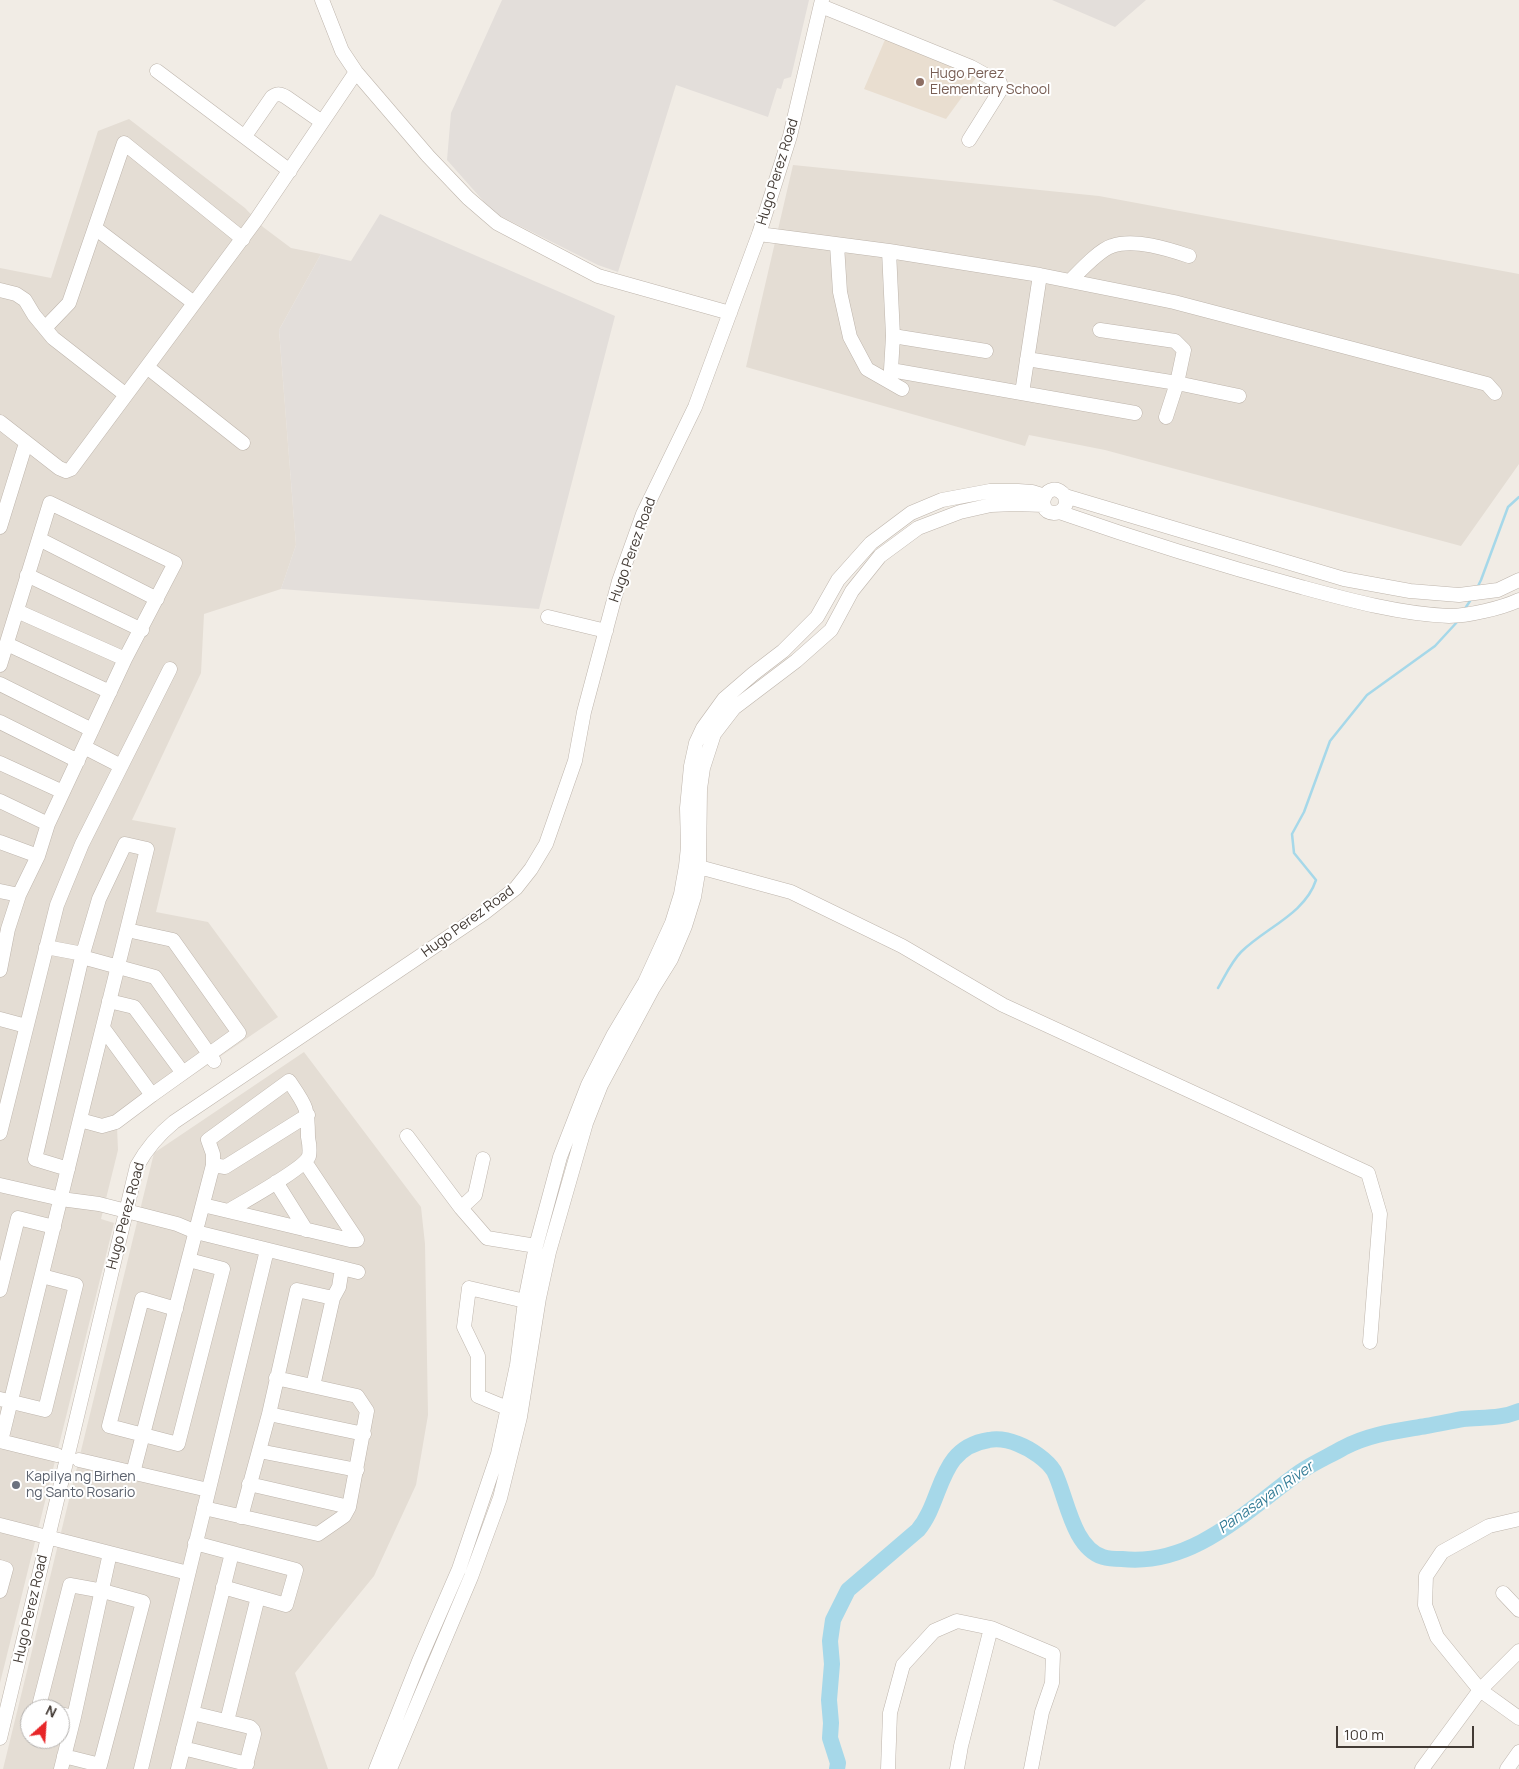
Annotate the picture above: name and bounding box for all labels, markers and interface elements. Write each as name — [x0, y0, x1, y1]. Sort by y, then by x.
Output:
place label: Hugo Perez Elementary School — [930, 66, 1050, 98]
marker: Hugo Perez Elementary School — [914, 76, 926, 88]
street label: Hugo Perez Road — [754, 117, 802, 227]
street label: Hugo Perez Road — [606, 495, 660, 605]
street label: Hugo Perez Road — [418, 883, 518, 961]
street label: Hugo Perez Road — [104, 1161, 148, 1271]
water label: Panasayan River — [1215, 1458, 1317, 1538]
place label: Kapilya ng Birhen ng Santo Rosario — [26, 1469, 136, 1501]
marker: Kapilya ng Birhen ng Santo Rosario — [10, 1479, 22, 1491]
street label: Hugo Perez Road — [10, 1553, 52, 1665]
north arrow — [20, 1699, 70, 1749]
text: N — [43, 1700, 60, 1722]
scale bar — [1339, 1716, 1476, 1748]
text: 100 m — [1344, 1724, 1384, 1745]

